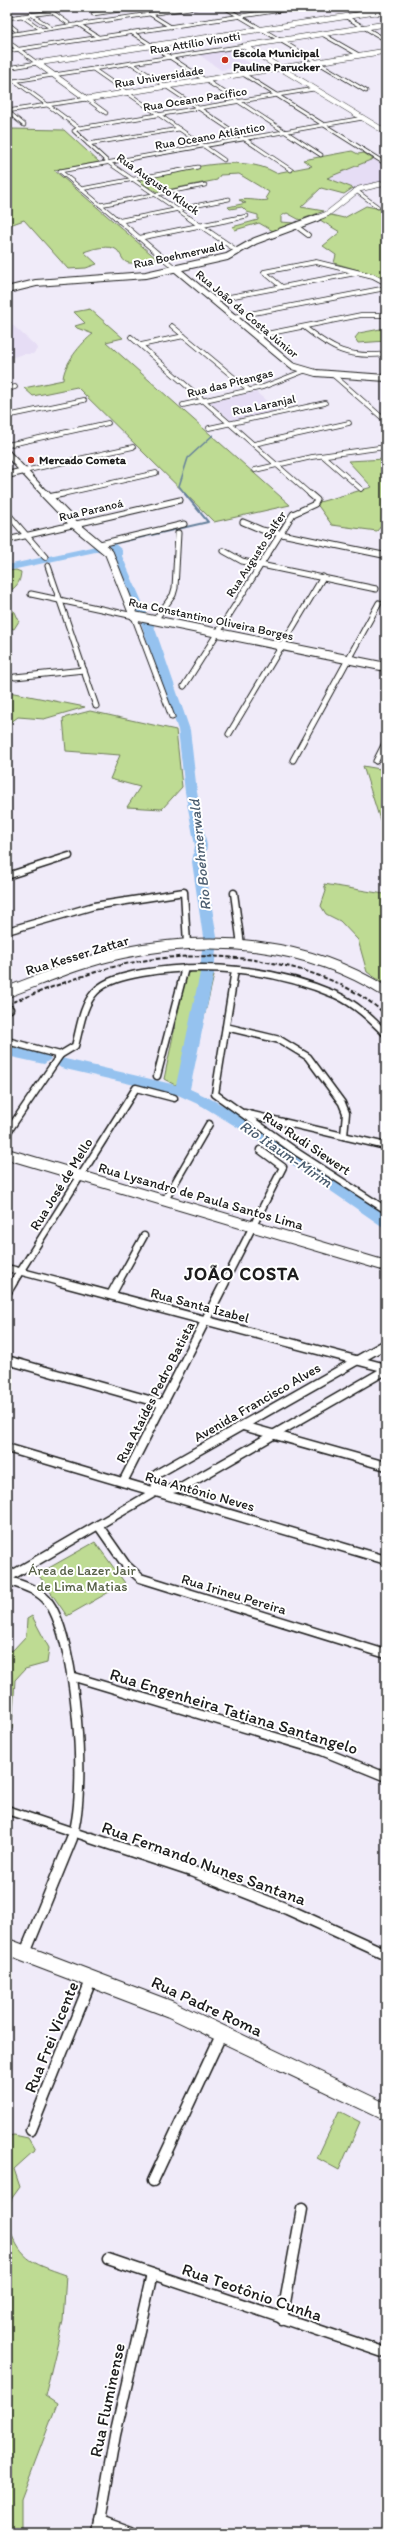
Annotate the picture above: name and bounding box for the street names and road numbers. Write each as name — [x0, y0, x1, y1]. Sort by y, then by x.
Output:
street label: Rua Attílio Vinotti — [149, 29, 241, 57]
street label: Rua Universidade — [114, 63, 205, 91]
street label: Rua Oceano Pacífico — [142, 84, 248, 114]
street label: Rua Oceano Atlântico — [154, 119, 266, 153]
street label: Rua Augusto Kluck — [114, 150, 203, 218]
street label: Rua Boehmerwald — [132, 238, 226, 271]
street label: Rua João da Costa Júnior — [193, 267, 302, 361]
street label: Rua das Pitangas — [185, 366, 275, 400]
street label: Rua Laranjal — [231, 391, 298, 419]
street label: Rua Paranoá — [58, 496, 125, 524]
street label: Rua Augusto Salfer — [223, 508, 289, 600]
street label: Rua Constantino Oliveira Borges — [127, 595, 295, 643]
street label: Rua Kesser Zattar — [23, 932, 131, 979]
street label: Rua Rudi Siewert — [260, 1108, 354, 1179]
street label: Rua José de Mello — [26, 1135, 97, 1234]
street label: Rua Lysandro de Paula Santos Lima — [96, 1159, 306, 1234]
street label: Rua Santa Izabel — [149, 1284, 251, 1327]
street label: Rua Ataídes Pedro Batista — [112, 1318, 199, 1466]
street label: Avenida Francisco Alves — [191, 1359, 324, 1446]
street label: Rua Antônio Neves — [143, 1468, 256, 1515]
street label: Rua Irineu Pereira — [179, 1570, 289, 1619]
street label: Rua Engenheira Tatiana Santangelo — [107, 1664, 361, 1758]
street label: Rua Fernando Nunes Santana — [99, 1817, 309, 1909]
street label: Rua Padre Roma — [148, 1972, 266, 2041]
street label: Rua Frei Vicente — [20, 1978, 82, 2096]
street label: Rua Teotônio Cunha — [179, 2259, 325, 2325]
street label: Rua Fluminense — [85, 2341, 129, 2459]

